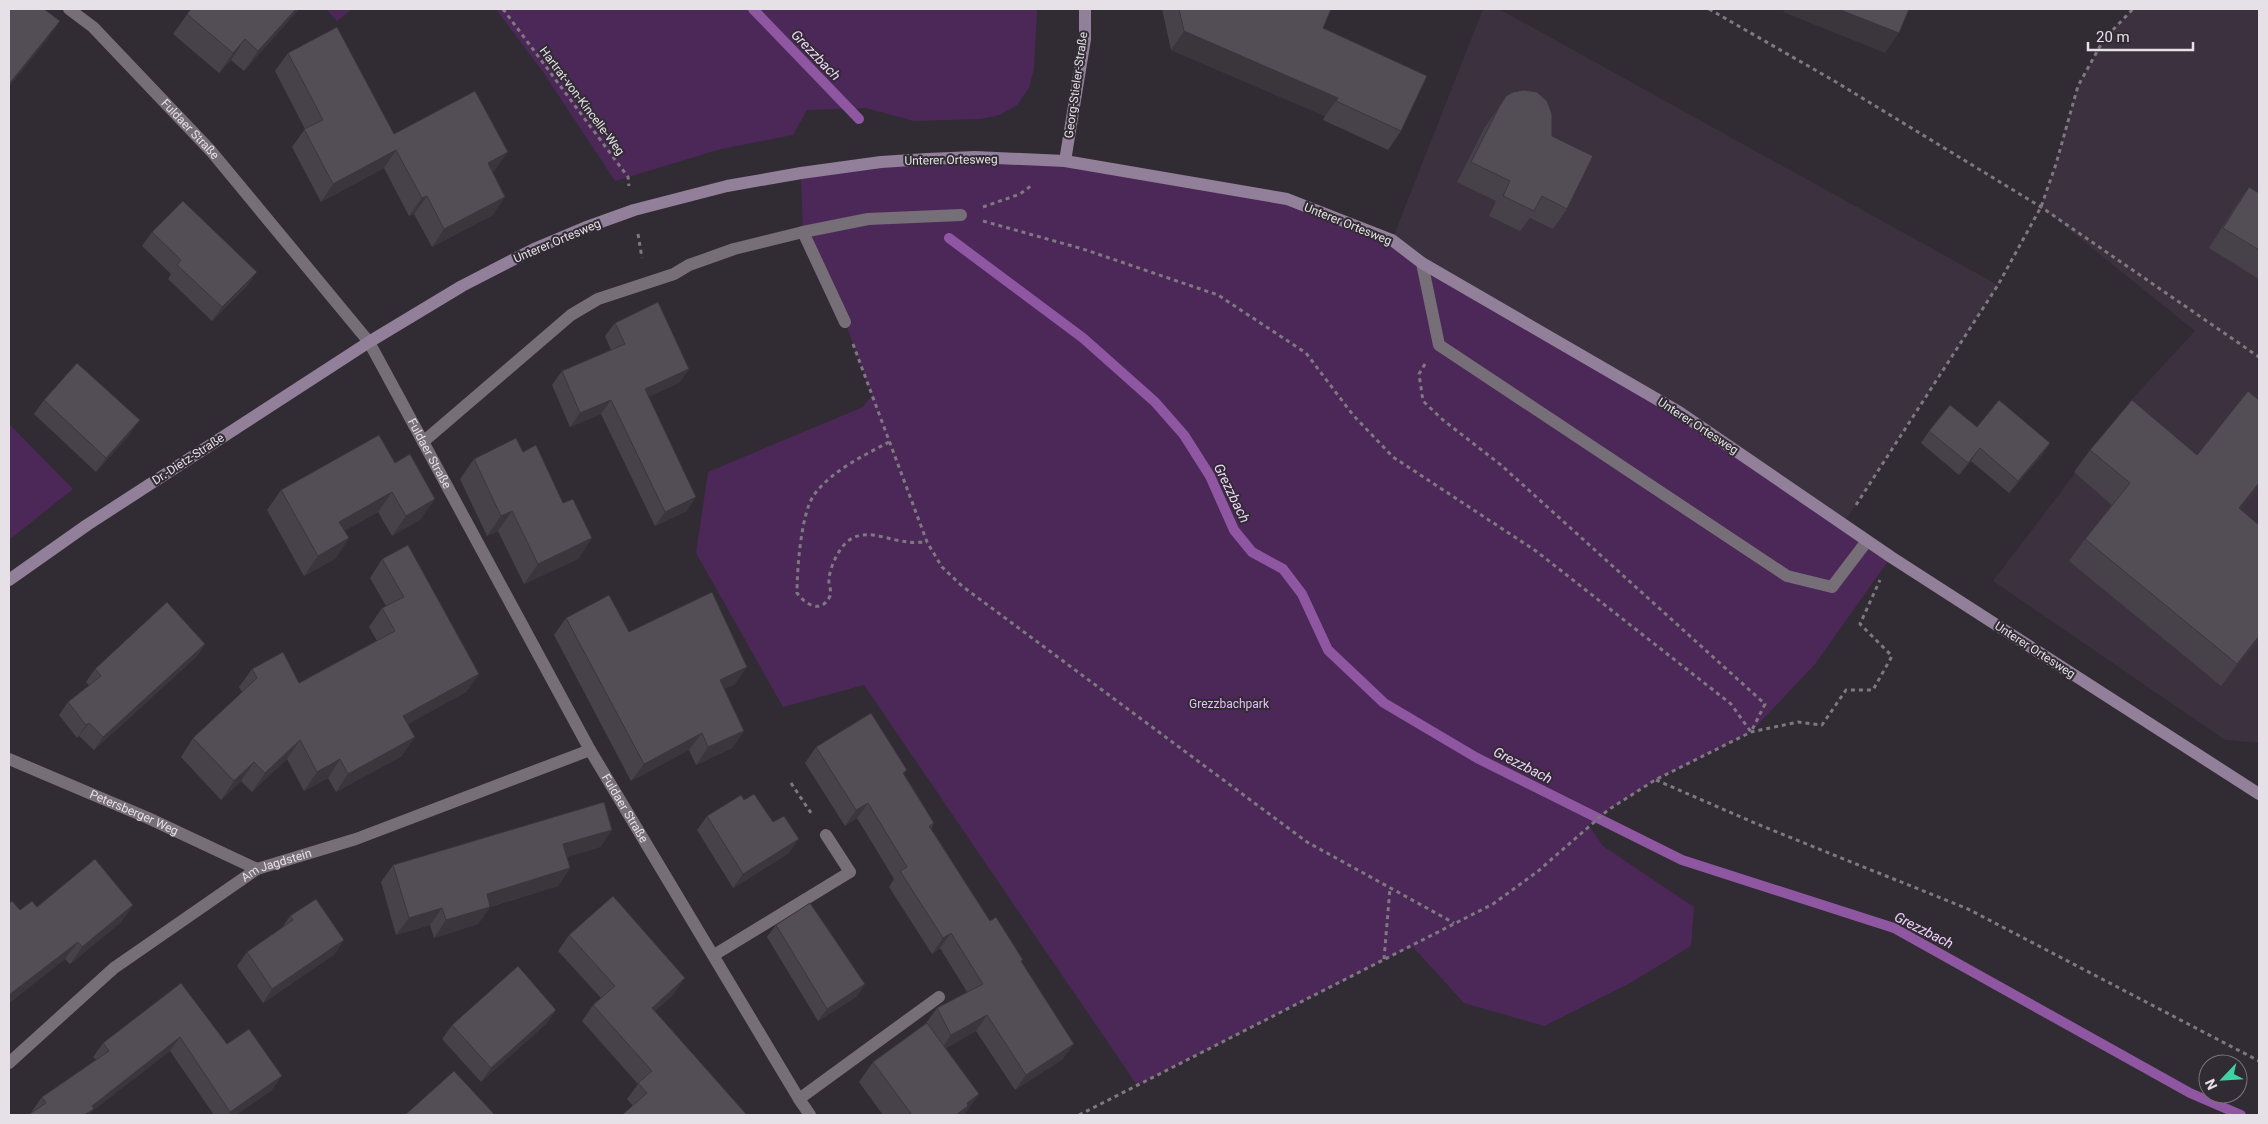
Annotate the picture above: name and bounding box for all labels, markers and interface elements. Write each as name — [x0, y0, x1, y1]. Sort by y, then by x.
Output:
scale bar — [2088, 20, 2193, 52]
water label: Grezzbach — [788, 26, 844, 84]
text: 20 m — [2096, 28, 2130, 46]
street label: Georg-Stieler-Straße — [1062, 31, 1090, 139]
street label: Hartrat-von-Kincelle-Weg — [537, 44, 627, 158]
street label: Fuldaer Straße — [158, 96, 222, 162]
street label: Unterer Ortesweg — [904, 152, 998, 168]
street label: Unterer Ortesweg — [1302, 200, 1394, 248]
street label: Unterer Ortesweg — [511, 216, 603, 266]
street label: Unterer Ortesweg — [1655, 395, 1741, 457]
street label: Fuldaer Straße — [405, 416, 454, 491]
street label: Dr.-Dietz-Straße — [149, 431, 227, 487]
water label: Grezzbach — [1211, 461, 1253, 525]
street label: Unterer Ortesweg — [1992, 619, 2078, 681]
park label: Grezzbachpark — [1189, 697, 1270, 711]
water label: Grezzbach — [1491, 743, 1555, 787]
street label: Fuldaer Straße — [599, 771, 651, 845]
street label: Petersberger Weg — [88, 787, 181, 838]
street label: Am Jagdstein — [239, 846, 313, 885]
water label: Grezzbach — [1892, 908, 1956, 952]
north arrow — [2198, 1054, 2248, 1104]
text: N — [2202, 1077, 2221, 1092]

